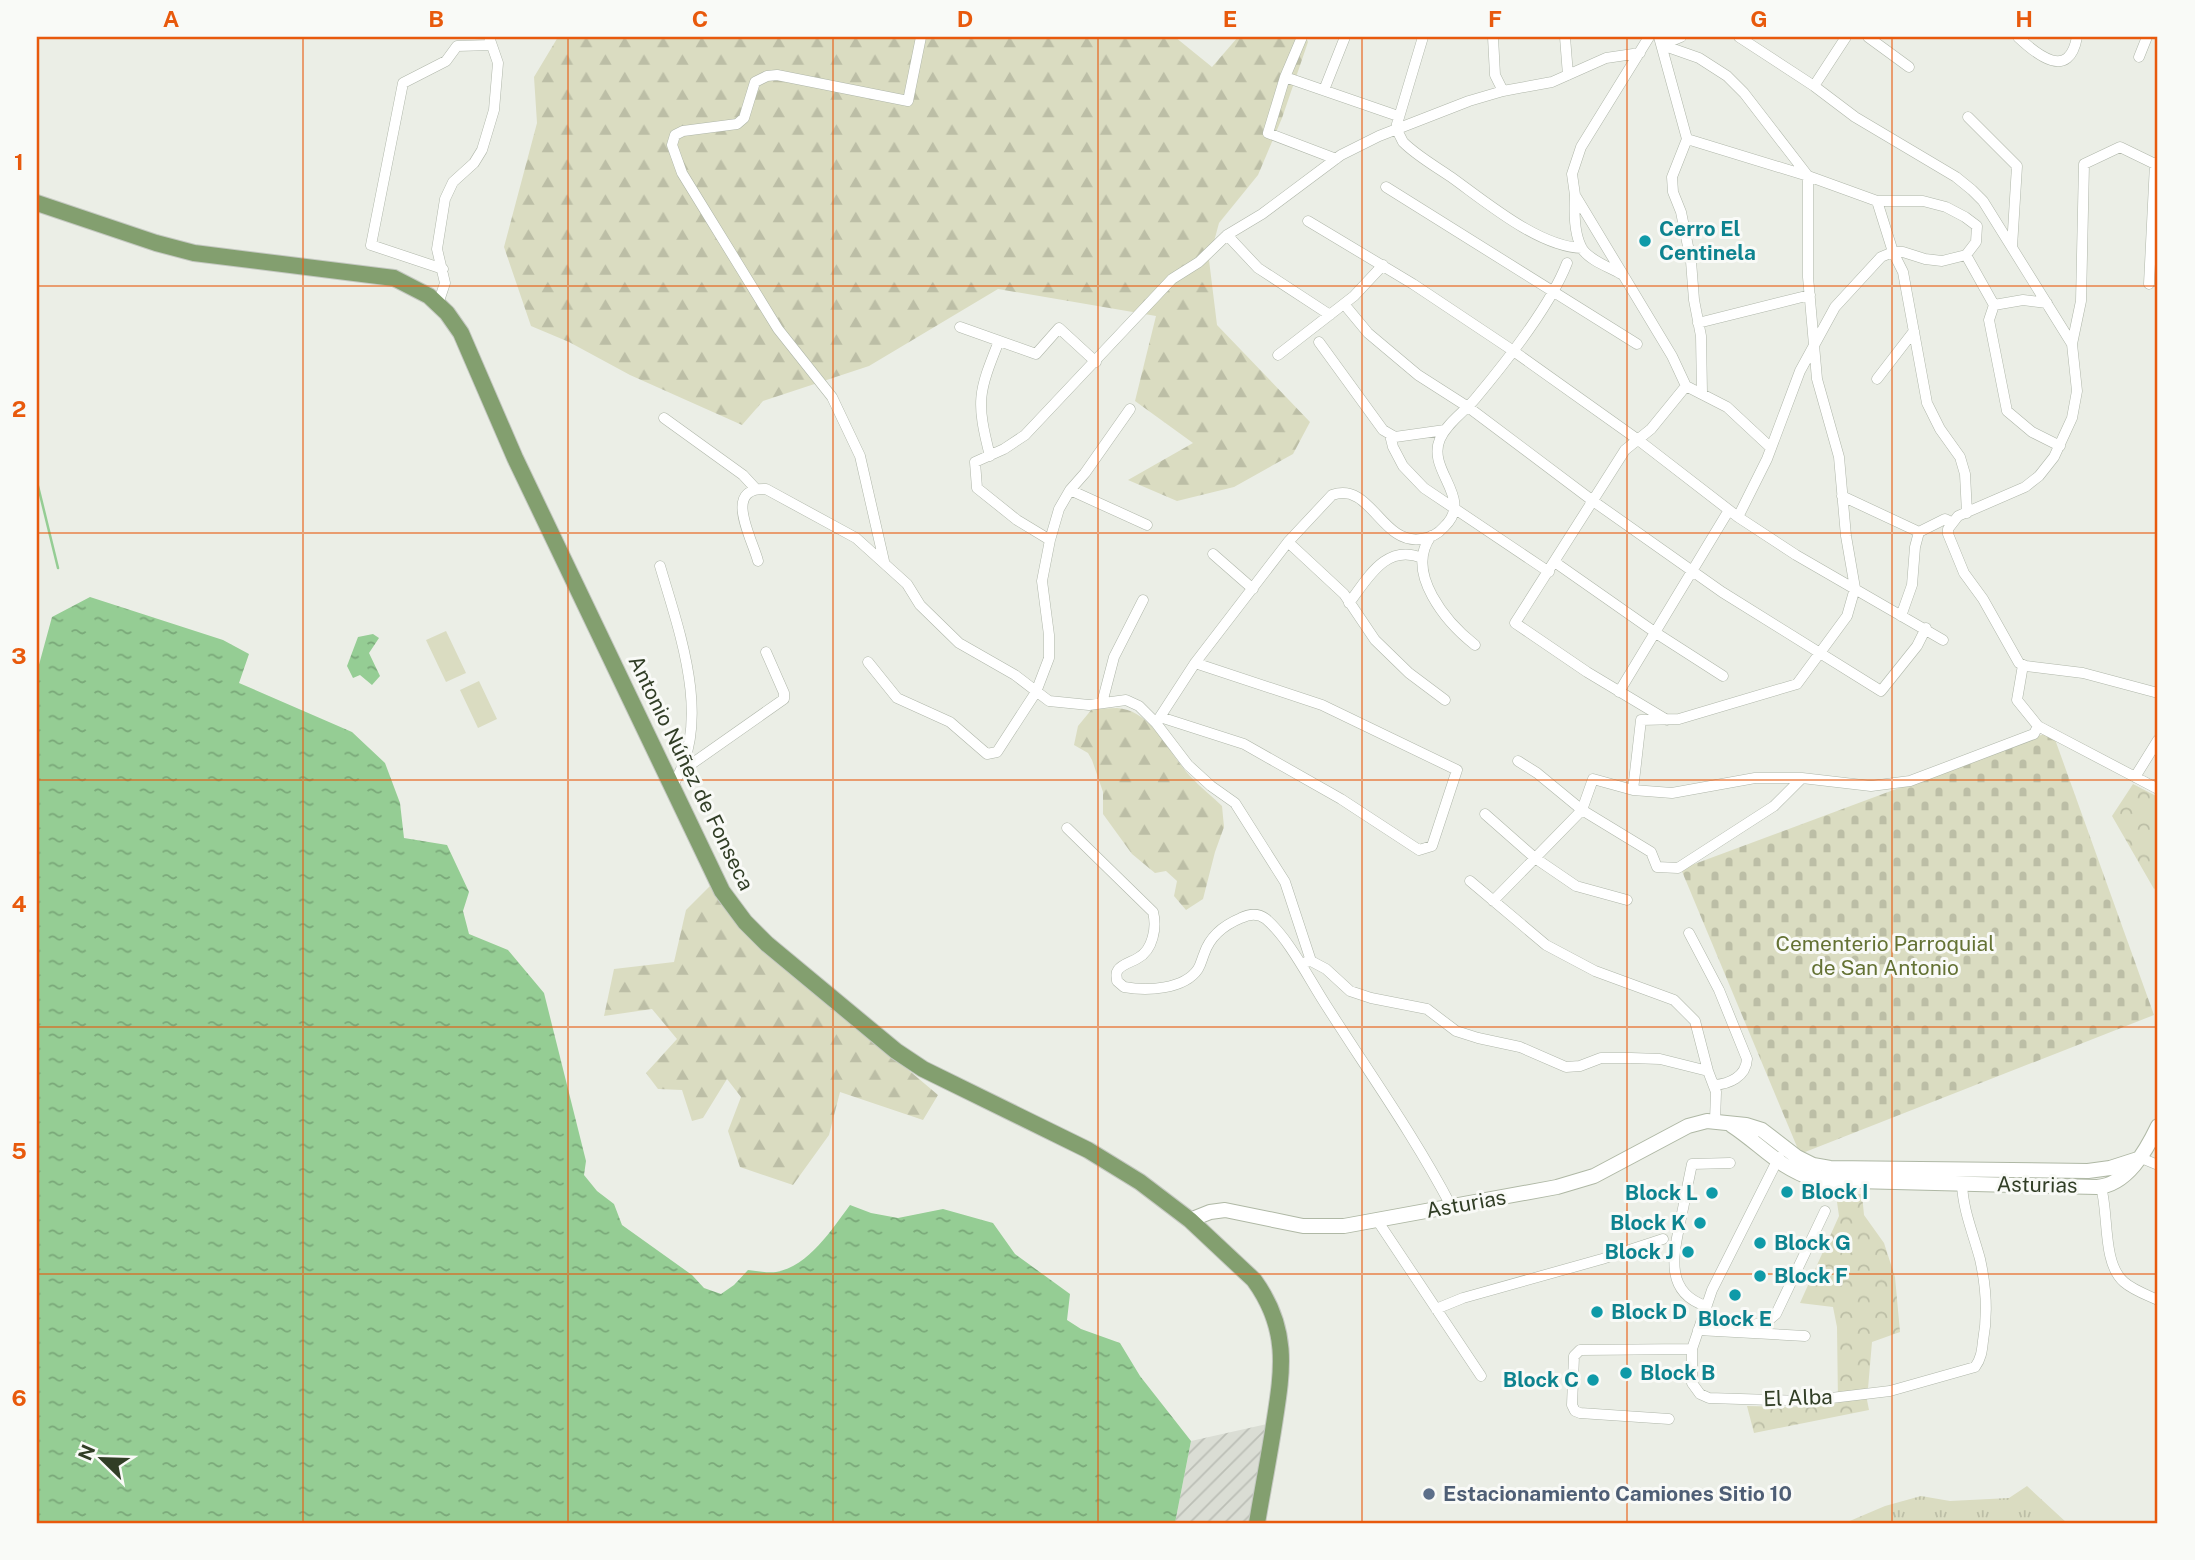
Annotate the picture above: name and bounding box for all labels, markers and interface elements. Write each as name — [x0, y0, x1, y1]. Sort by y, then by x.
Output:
text: A — [163, 5, 180, 32]
text: B — [428, 5, 444, 32]
text: C — [692, 5, 708, 32]
text: D — [957, 5, 973, 32]
text: E — [1223, 5, 1237, 32]
text: F — [1488, 5, 1502, 32]
text: G — [1750, 5, 1768, 32]
text: H — [2015, 5, 2033, 32]
text: 1 — [14, 148, 24, 175]
place label: Cerro El Centinela — [1659, 216, 1756, 265]
marker: Cerro El Centinela — [1637, 233, 1653, 249]
text: 2 — [12, 395, 26, 422]
text: 3 — [11, 642, 27, 669]
street label: Antonio Núñez de Fonseca — [624, 651, 759, 894]
text: 4 — [11, 890, 27, 917]
park label: Cementerio Parroquial de San Antonio — [1776, 931, 1995, 980]
text: 5 — [11, 1137, 27, 1164]
street label: Asturias — [1996, 1171, 2078, 1198]
place label: Block I — [1801, 1179, 1869, 1204]
place label: Block L — [1625, 1180, 1698, 1205]
street label: Asturias — [1424, 1184, 1508, 1223]
marker: Block I — [1779, 1184, 1795, 1200]
marker: Block L — [1704, 1185, 1720, 1201]
place label: Block K — [1610, 1210, 1686, 1235]
marker: Block K — [1692, 1215, 1708, 1231]
place label: Block G — [1774, 1230, 1851, 1255]
marker: Block G — [1752, 1235, 1768, 1251]
place label: Block J — [1604, 1239, 1674, 1264]
marker: Block J — [1680, 1244, 1696, 1260]
place label: Block F — [1774, 1263, 1848, 1288]
marker: Block F — [1752, 1268, 1768, 1284]
marker: Block E — [1727, 1287, 1743, 1303]
place label: Block D — [1611, 1299, 1687, 1324]
marker: Block D — [1589, 1304, 1605, 1320]
place label: Block E — [1698, 1306, 1772, 1331]
place label: Block B — [1640, 1360, 1715, 1385]
marker: Block B — [1618, 1365, 1634, 1381]
place label: Block C — [1503, 1367, 1579, 1392]
marker: Block C — [1585, 1372, 1601, 1388]
text: 6 — [11, 1384, 27, 1411]
street label: El Alba — [1763, 1384, 1833, 1411]
north arrow — [66, 1424, 136, 1494]
text: N — [73, 1441, 99, 1463]
place label: Estacionamiento Camiones Sitio 10 — [1443, 1481, 1792, 1506]
marker: Estacionamiento Camiones Sitio 10 — [1421, 1486, 1437, 1502]

